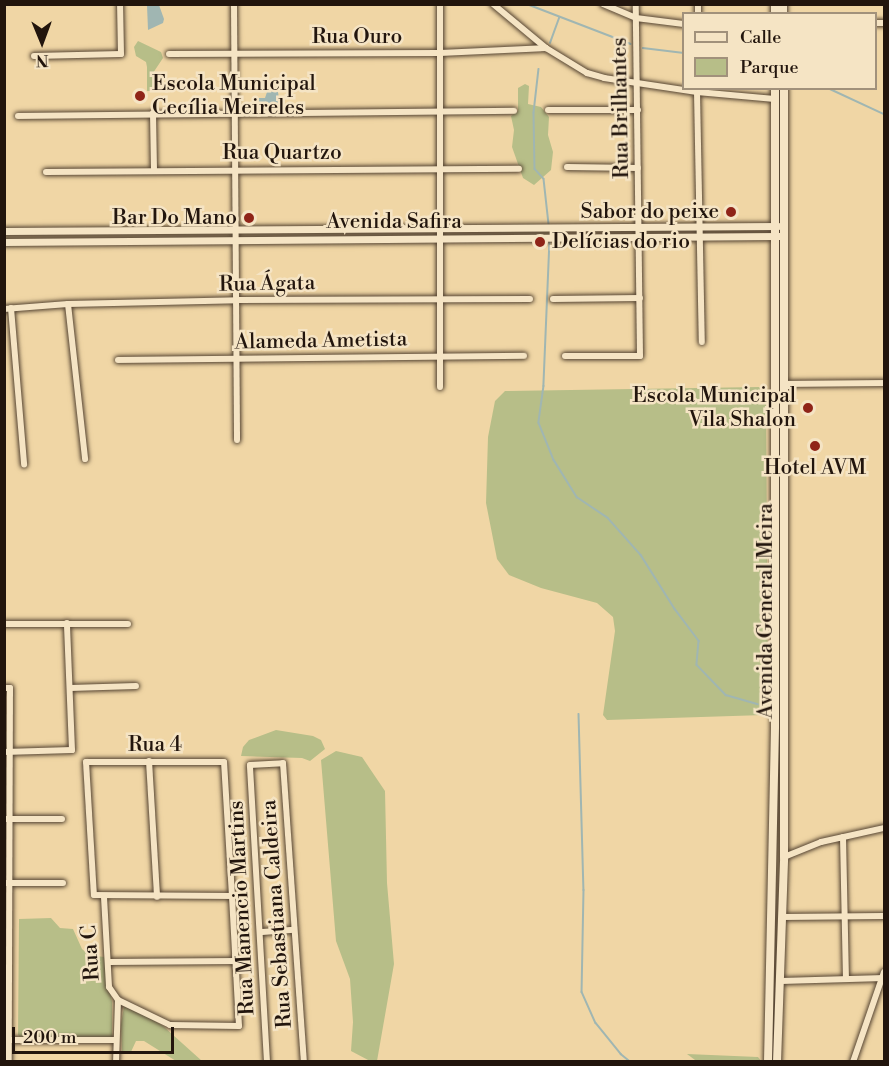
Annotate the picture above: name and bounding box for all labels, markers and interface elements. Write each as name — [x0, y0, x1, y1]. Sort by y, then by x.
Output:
north arrow — [12, 12, 72, 72]
legend — [682, 12, 877, 90]
street label: Rua Ouro — [312, 24, 402, 50]
text: Calle — [740, 26, 781, 49]
street label: Rua Brilhantes — [607, 37, 635, 179]
text: N — [36, 50, 49, 70]
text: Parque — [740, 56, 799, 79]
place label: Escola Municipal Cecília Meireles — [152, 71, 316, 121]
marker: Escola Municipal Cecília Meireles — [133, 89, 147, 103]
street label: Rua Quartzo — [222, 140, 342, 166]
place label: Sabor do peixe — [581, 199, 719, 225]
place label: Bar Do Mano — [112, 205, 237, 231]
marker: Sabor do peixe — [724, 205, 738, 219]
street label: Avenida Safira — [326, 209, 462, 235]
marker: Bar Do Mano — [242, 211, 256, 225]
place label: Delícias do rio — [552, 229, 690, 255]
marker: Delícias do rio — [533, 235, 547, 249]
street label: Rua Ágata — [219, 271, 315, 297]
street label: Alameda Ametista — [234, 327, 408, 355]
place label: Escola Municipal Vila Shalon — [632, 383, 796, 433]
marker: Escola Municipal Vila Shalon — [801, 401, 815, 415]
marker: Hotel AVM — [808, 439, 822, 453]
place label: Hotel AVM — [764, 455, 866, 481]
street label: Avenida General Meira — [753, 503, 779, 719]
street label: Rua 4 — [128, 732, 182, 758]
street label: Rua Sebastiana Caldeira — [256, 799, 298, 1029]
street label: Rua Manencio Martins — [224, 800, 260, 1016]
street label: Rua C — [76, 924, 106, 982]
scale bar — [15, 1015, 177, 1053]
text: 200 m — [23, 1026, 77, 1049]

